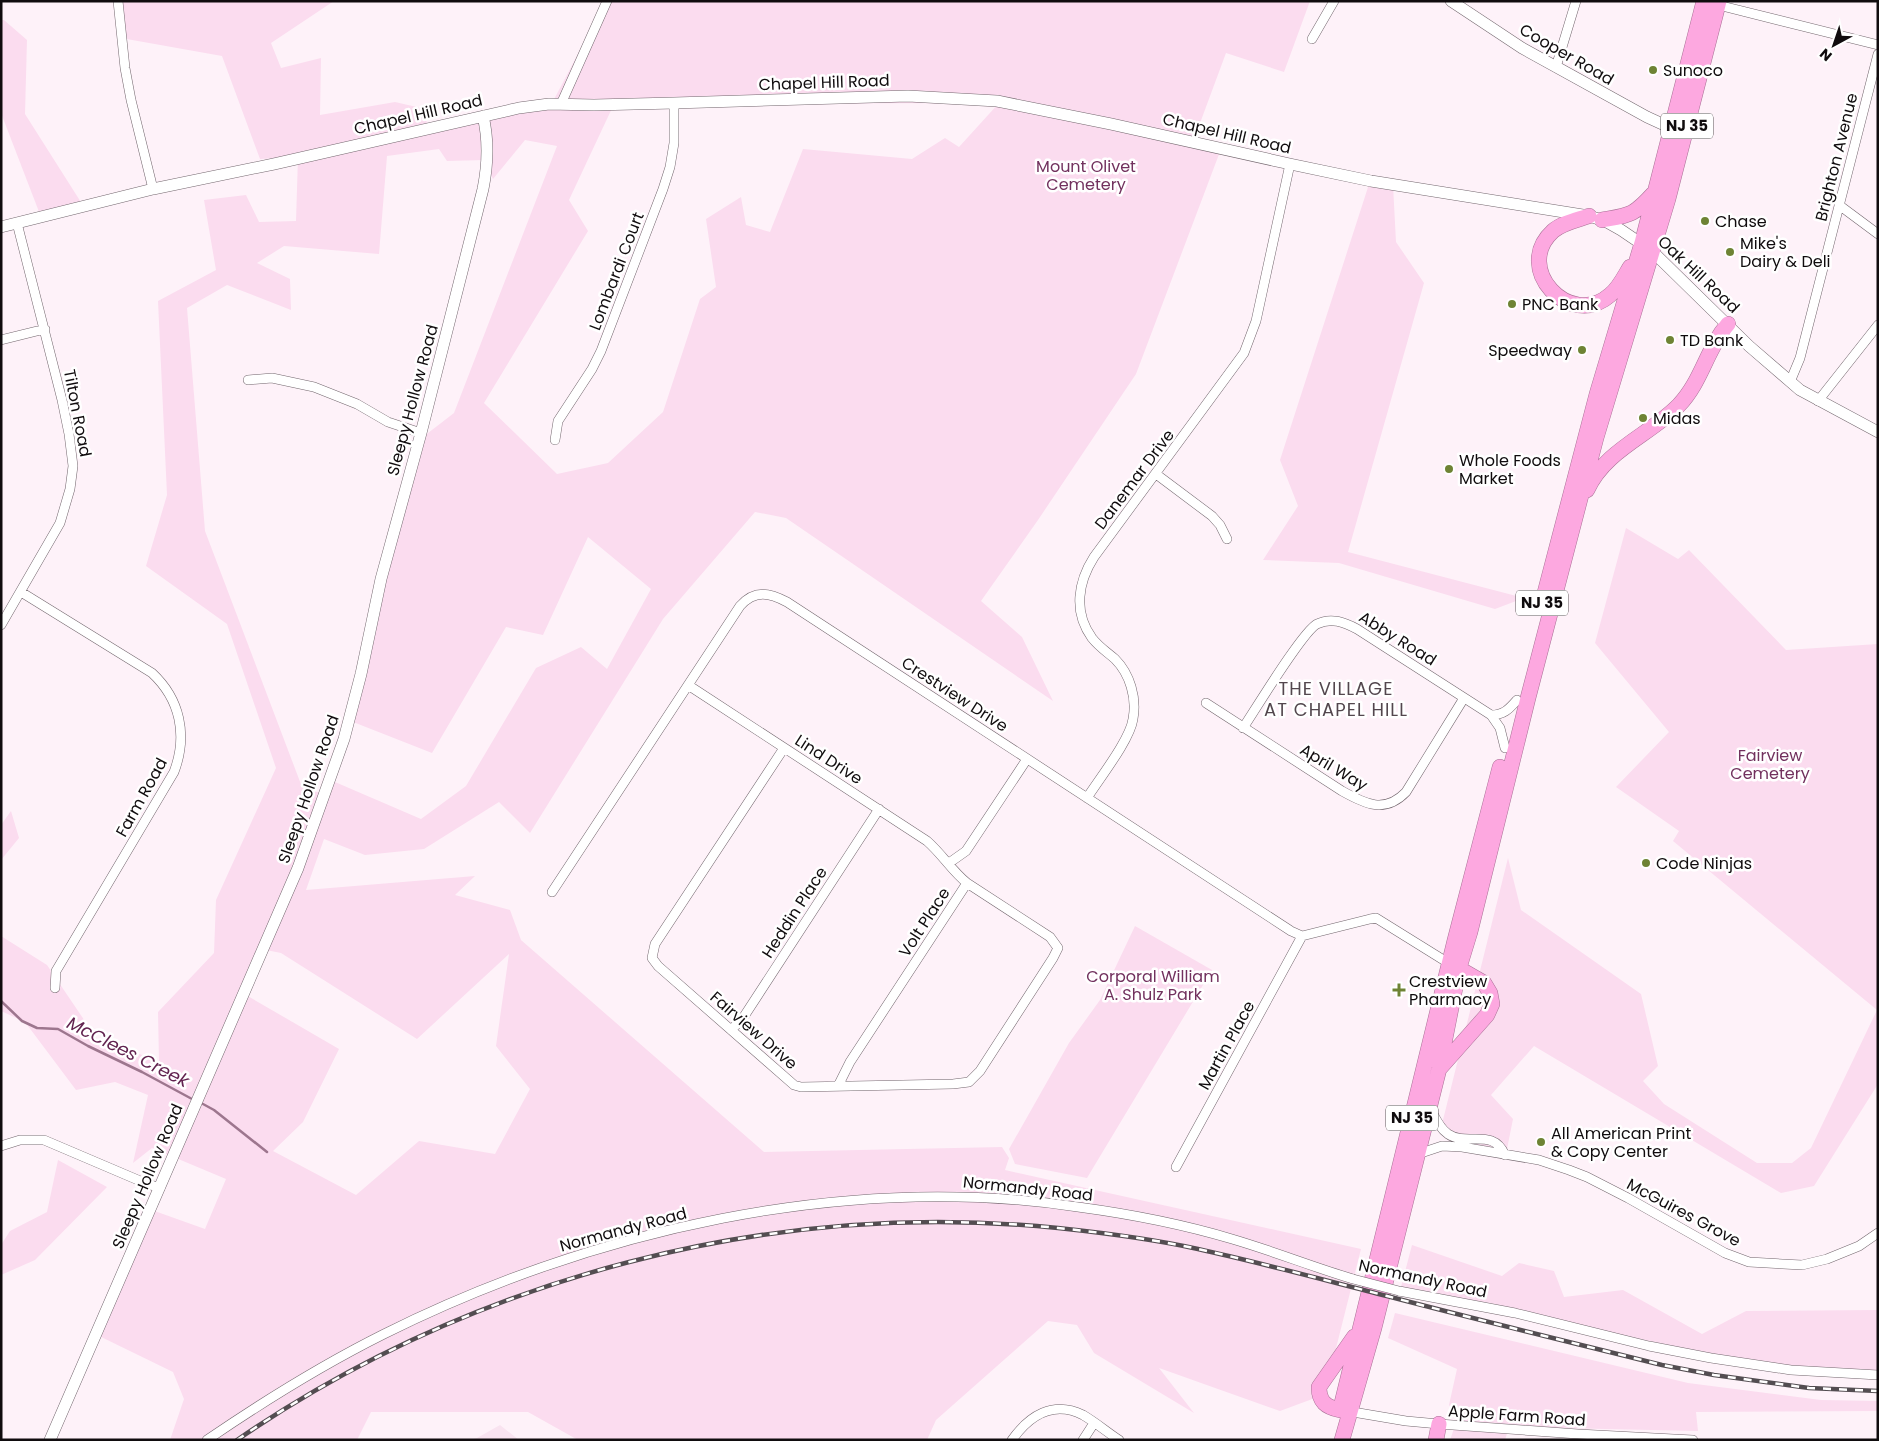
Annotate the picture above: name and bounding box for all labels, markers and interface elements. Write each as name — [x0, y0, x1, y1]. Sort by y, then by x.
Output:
street label: Cooper Road — [1515, 18, 1618, 91]
north arrow — [1809, 20, 1859, 70]
text: N — [1815, 44, 1836, 66]
place label: Sunoco — [1663, 59, 1723, 82]
marker: Sunoco — [1647, 64, 1659, 76]
street label: Chapel Hill Road — [758, 69, 890, 96]
street label: Chapel Hill Road — [352, 89, 485, 140]
street label: Brighton Avenue — [1809, 91, 1864, 224]
street label: Chapel Hill Road — [1160, 108, 1293, 159]
road number: NJ 35 — [1661, 114, 1713, 138]
park label: Mount Olivet Cemetery — [1036, 155, 1136, 196]
street label: Lombardi Court — [583, 209, 650, 334]
place label: Chase — [1715, 210, 1767, 233]
marker: Chase — [1699, 215, 1711, 227]
street label: Oak Hill Road — [1653, 230, 1745, 318]
place label: Mike's Dairy & Deli — [1740, 232, 1831, 273]
marker: Mike's Dairy & Deli — [1724, 246, 1736, 258]
place label: PNC Bank — [1522, 293, 1599, 316]
marker: PNC Bank — [1506, 298, 1518, 310]
street label: Sleepy Hollow Road — [381, 322, 444, 478]
place label: TD Bank — [1680, 329, 1744, 352]
marker: TD Bank — [1664, 334, 1676, 346]
place label: Speedway — [1488, 339, 1572, 362]
marker: Speedway — [1576, 344, 1588, 356]
street label: Tilton Road — [58, 367, 97, 459]
place label: Midas — [1653, 407, 1701, 430]
marker: Midas — [1637, 412, 1649, 424]
street label: Danemar Drive — [1089, 424, 1180, 534]
place label: Whole Foods Market — [1459, 449, 1561, 490]
marker: Whole Foods Market — [1443, 463, 1455, 475]
road number: NJ 35 — [1516, 590, 1568, 616]
street label: Abby Road — [1355, 606, 1441, 671]
street label: Crestview Drive — [897, 651, 1013, 738]
district label: THE VILLAGE AT CHAPEL HILL — [1264, 676, 1408, 722]
street label: Sleepy Hollow Road — [272, 712, 345, 867]
street label: Lind Drive — [790, 729, 867, 790]
street label: April Way — [1296, 738, 1372, 797]
park label: Fairview Cemetery — [1730, 744, 1810, 785]
street label: Farm Road — [110, 754, 173, 841]
place label: Code Ninjas — [1656, 852, 1752, 875]
marker: Code Ninjas — [1640, 857, 1652, 869]
street label: Heddin Place — [756, 862, 833, 962]
street label: Volt Place — [893, 883, 956, 962]
park label: Corporal William A. Shulz Park — [1086, 965, 1220, 1006]
place label: Crestview Pharmacy — [1409, 970, 1491, 1011]
marker: Crestview Pharmacy — [1393, 984, 1405, 996]
street label: Fairview Drive — [705, 986, 802, 1075]
street label: Martin Place — [1193, 997, 1260, 1094]
water label: McClees Creek — [63, 1010, 194, 1093]
street label: Sleepy Hollow Road — [106, 1100, 188, 1252]
road number: NJ 35 — [1386, 1106, 1438, 1130]
place label: All American Print & Copy Center — [1551, 1122, 1691, 1163]
marker: All American Print & Copy Center — [1535, 1136, 1547, 1148]
street label: Normandy Road — [962, 1170, 1094, 1207]
street label: McGuires Grove — [1623, 1173, 1745, 1252]
street label: Normandy Road — [557, 1201, 689, 1258]
street label: Normandy Road — [1357, 1254, 1489, 1303]
street label: Apple Farm Road — [1447, 1399, 1586, 1432]

